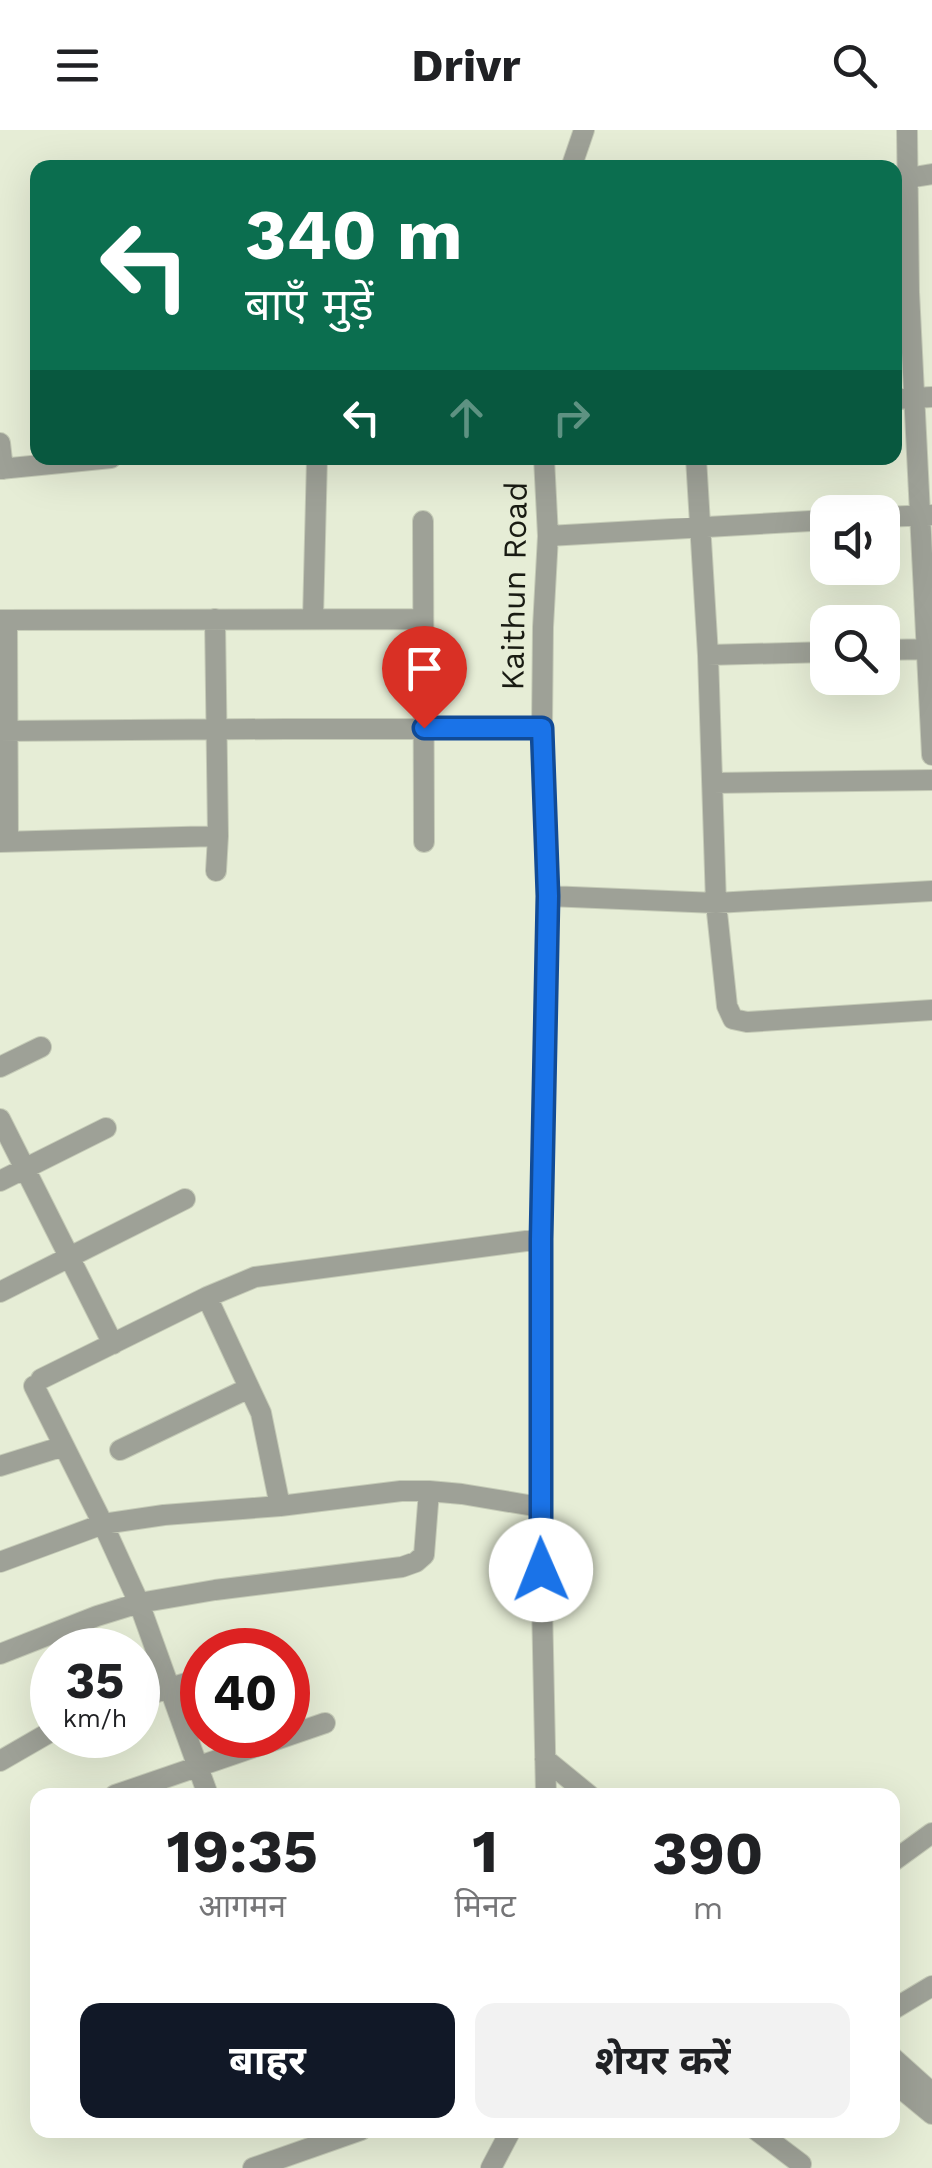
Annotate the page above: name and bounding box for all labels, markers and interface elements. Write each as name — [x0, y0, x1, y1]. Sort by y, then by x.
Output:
icon: menu — [50, 38, 105, 93]
icon: search — [827, 38, 882, 93]
text: Drivr — [411, 39, 521, 92]
text: 340 m — [245, 194, 463, 276]
icon: left — [80, 200, 210, 330]
text: बाएँ मुड़ें — [245, 278, 374, 331]
icon: left — [334, 390, 389, 445]
icon: ahead — [439, 390, 494, 445]
icon: right — [544, 390, 599, 445]
street label: Kaithun Road — [493, 481, 535, 691]
map controls — [810, 495, 900, 695]
button: sound — [810, 495, 900, 585]
button: search — [810, 605, 900, 695]
pin — [382, 626, 467, 729]
icon: arrive — [397, 641, 452, 696]
position arrow — [489, 1518, 593, 1622]
speed limit sign: 40 — [180, 1628, 310, 1758]
text: 35 — [66, 1651, 124, 1710]
text: km/h — [63, 1704, 127, 1733]
text: 19:35 — [167, 1816, 318, 1887]
text: 1 — [472, 1816, 498, 1887]
text: 390 — [652, 1818, 764, 1889]
text: आगमन — [198, 1887, 286, 1925]
text: मिनट — [455, 1887, 516, 1925]
text: m — [693, 1889, 723, 1927]
button: बाहर — [80, 2003, 455, 2118]
button: शेयर करें — [475, 2003, 850, 2118]

